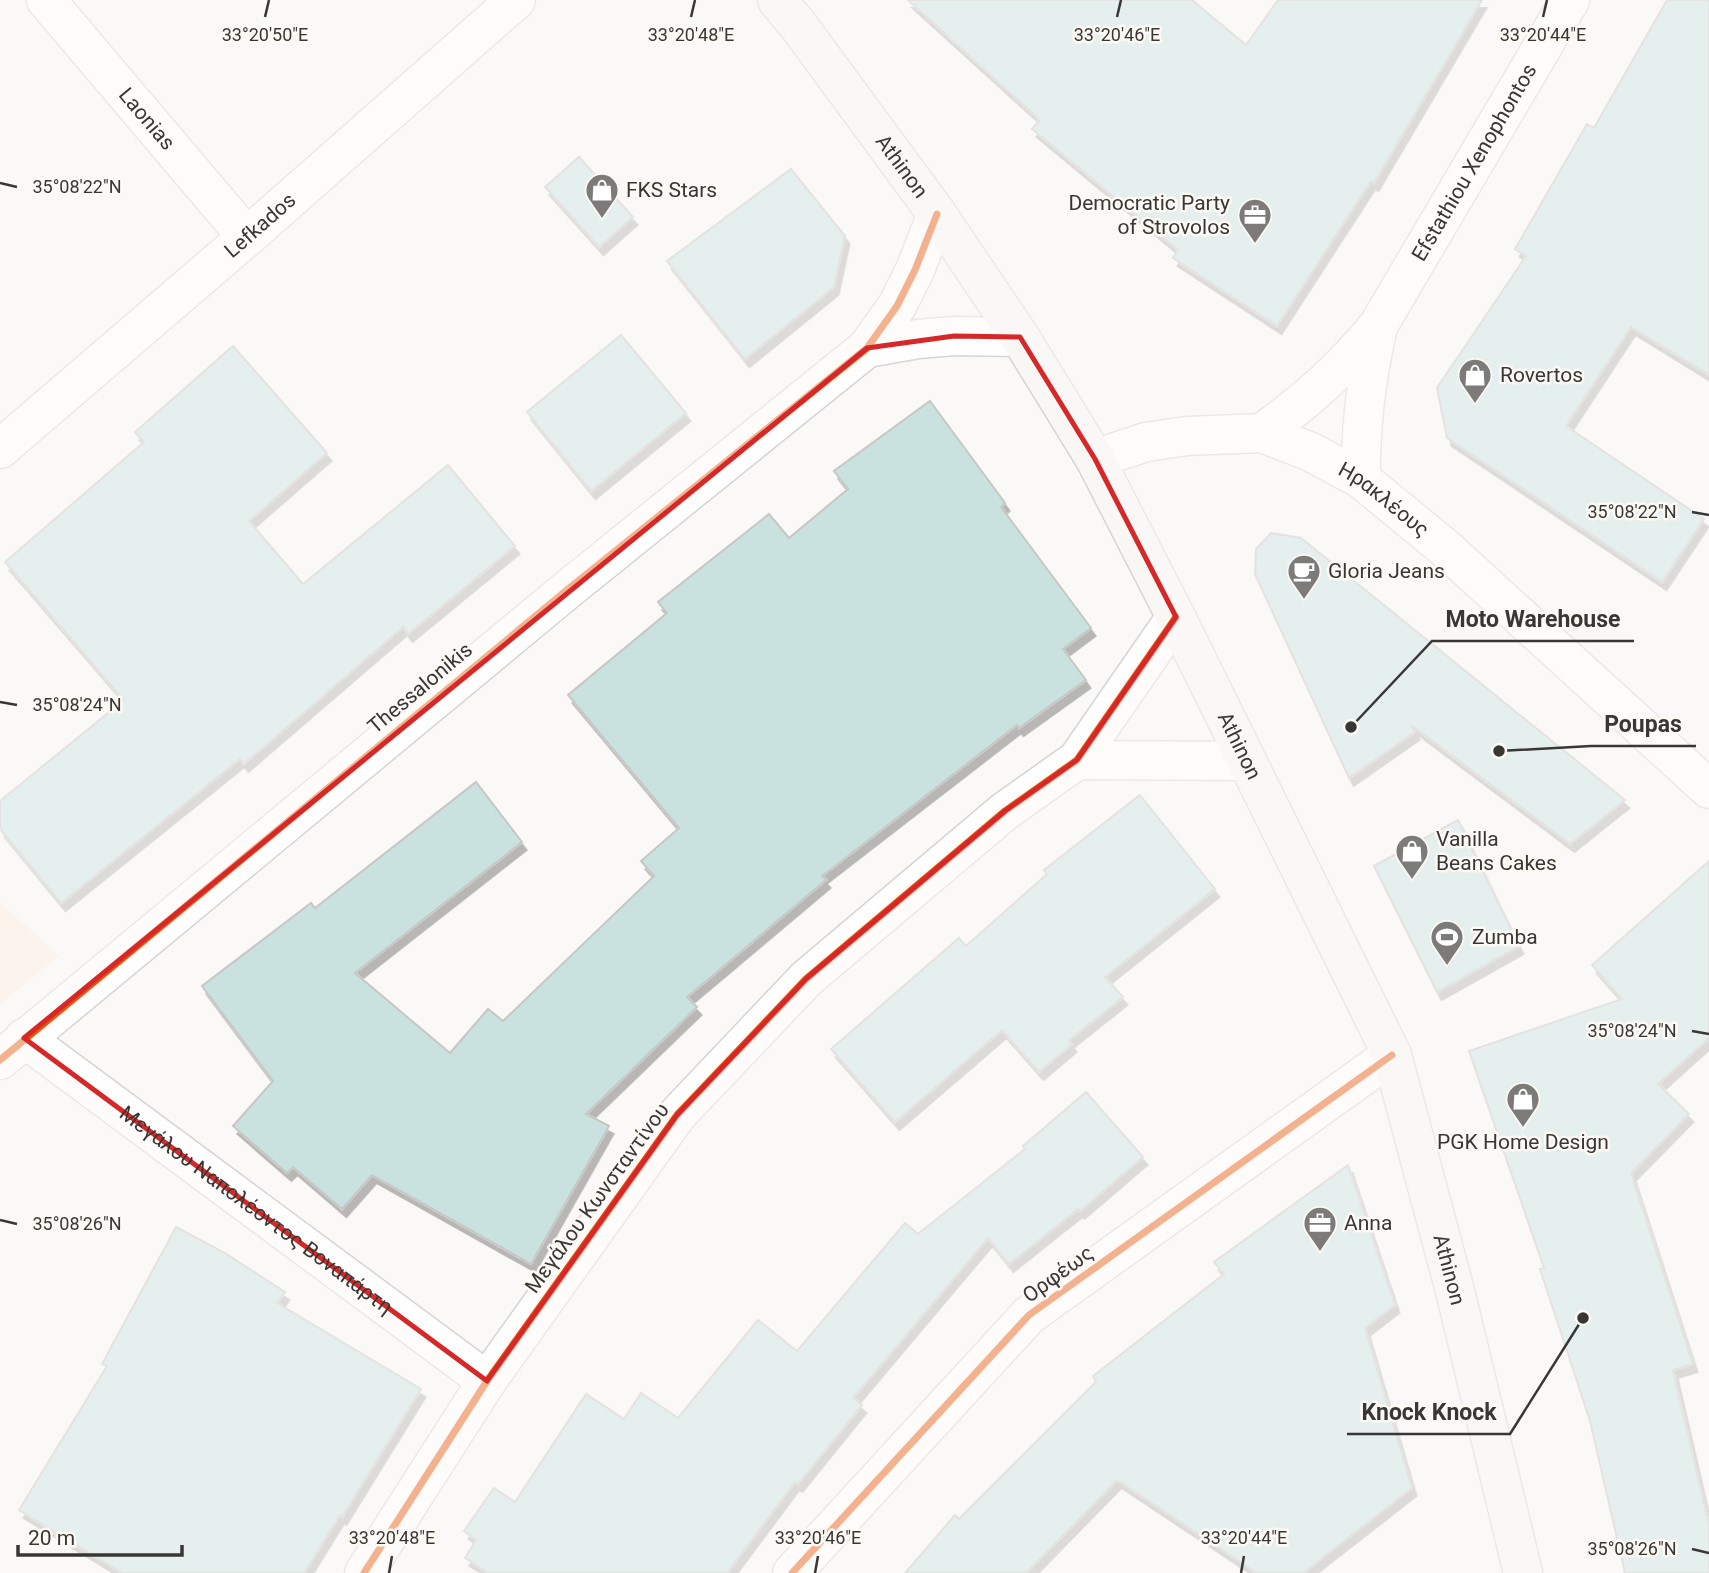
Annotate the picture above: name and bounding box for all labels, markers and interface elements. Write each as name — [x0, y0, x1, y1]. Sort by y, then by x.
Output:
text: 33°20'50"E — [222, 24, 308, 45]
text: 33°20'48"E — [648, 24, 734, 45]
text: 33°20'46"E — [1074, 24, 1160, 45]
text: 33°20'44"E — [1500, 24, 1586, 45]
street label: Efstathiou Xenophontos — [1407, 60, 1542, 265]
street label: Laonias — [114, 83, 180, 155]
street label: Athinon — [871, 130, 933, 202]
shop icon: FKS Stars — [583, 171, 621, 220]
text: 35°08'22"N — [32, 176, 122, 197]
place label: FKS Stars — [626, 178, 717, 202]
street label: Lefkados — [220, 188, 301, 263]
place label: Democratic Party of Strovolos — [1068, 191, 1230, 239]
office icon: Democratic Party of Strovolos — [1236, 196, 1274, 245]
shop icon: Rovertos — [1456, 356, 1494, 405]
place label: Rovertos — [1500, 363, 1583, 387]
street label: Ηρακλέους — [1334, 457, 1434, 542]
text: 35°08'22"N — [1587, 501, 1677, 522]
cafe icon: Gloria Jeans — [1285, 552, 1323, 601]
place label: Gloria Jeans — [1328, 559, 1445, 583]
callout: Moto Warehouse — [1432, 597, 1634, 641]
text: Moto Warehouse — [1446, 606, 1620, 633]
street label: Thessalonikis — [363, 637, 477, 739]
text: 35°08'24"N — [32, 694, 122, 715]
callout: Poupas — [1591, 702, 1696, 746]
street label: Athinon — [1213, 708, 1266, 784]
text: Poupas — [1604, 711, 1682, 738]
place label: Vanilla Beans Cakes — [1436, 827, 1557, 875]
shop icon: Vanilla Beans Cakes — [1393, 832, 1431, 881]
sports icon: Zumba — [1428, 918, 1466, 967]
place label: Zumba — [1472, 925, 1538, 949]
text: 35°08'24"N — [1587, 1020, 1677, 1041]
shop icon: PGK Home Design — [1504, 1080, 1542, 1129]
street label: Μεγάλου Κωνσταντίνου — [520, 1098, 674, 1298]
street label: Μεγάλου Ναπολέοντος Βοναπάρτη — [115, 1101, 397, 1319]
place label: PGK Home Design — [1437, 1130, 1609, 1154]
office icon: Anna — [1301, 1204, 1339, 1253]
place label: Anna — [1344, 1211, 1392, 1235]
text: 35°08'26"N — [32, 1213, 122, 1234]
street label: Athinon — [1428, 1232, 1470, 1308]
street label: Ορφέως — [1018, 1240, 1098, 1308]
callout: Knock Knock — [1347, 1390, 1510, 1434]
text: Knock Knock — [1361, 1399, 1497, 1426]
scale bar — [18, 1514, 182, 1558]
text: 20 m — [28, 1526, 75, 1550]
text: 33°20'48"E — [349, 1527, 435, 1548]
text: 33°20'46"E — [775, 1527, 861, 1548]
text: 33°20'44"E — [1201, 1527, 1287, 1548]
text: 35°08'26"N — [1587, 1538, 1677, 1559]

